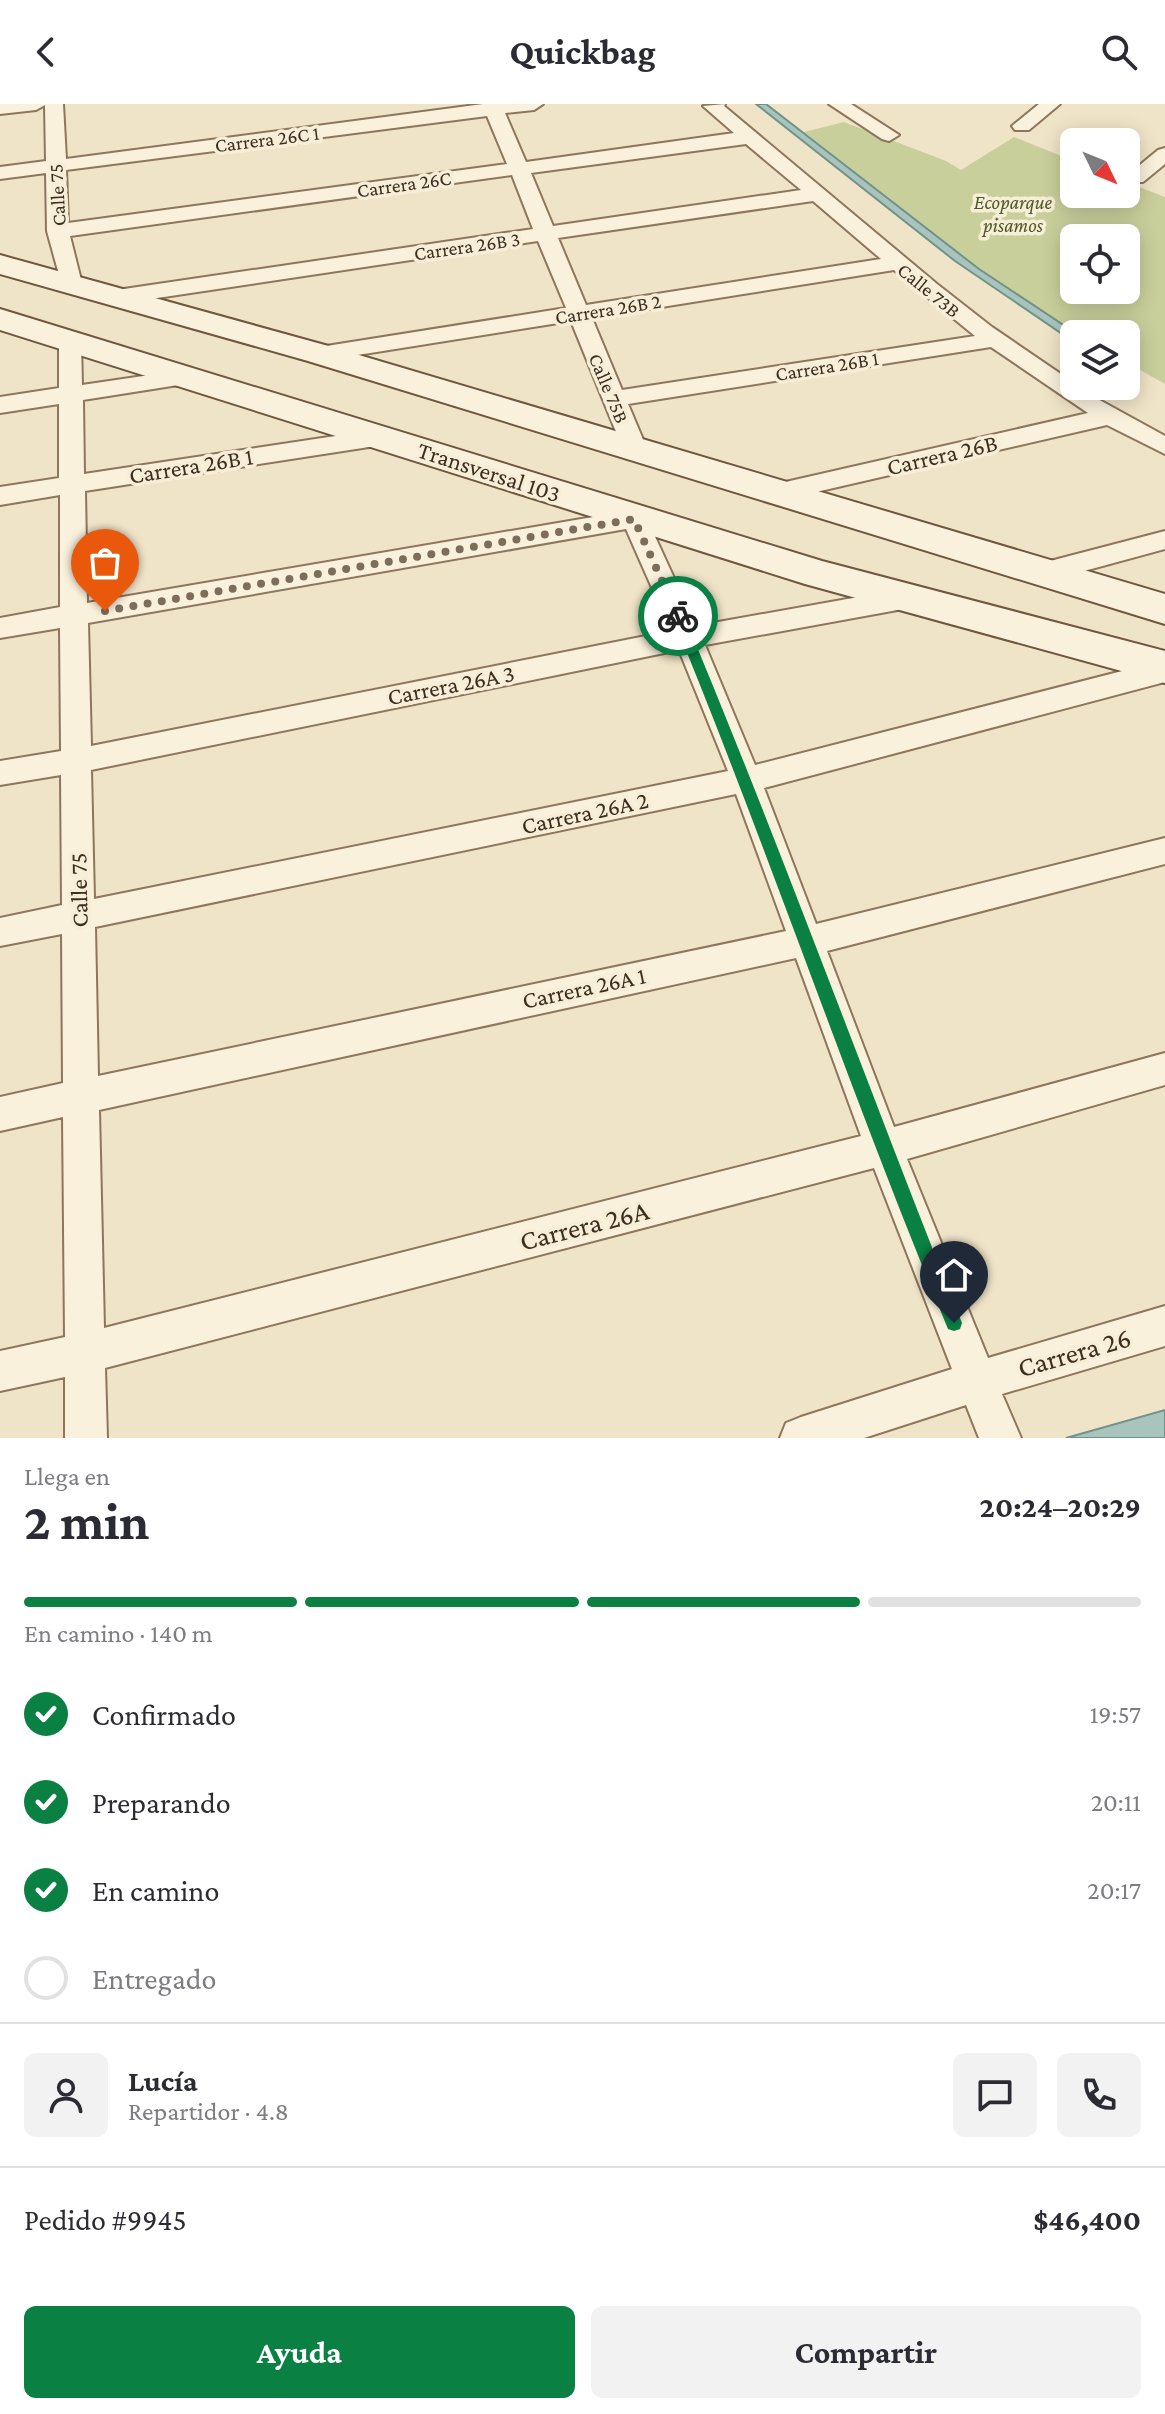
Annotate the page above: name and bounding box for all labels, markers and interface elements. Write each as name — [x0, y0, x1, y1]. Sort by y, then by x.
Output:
icon: back — [24, 30, 68, 74]
icon: search — [1097, 30, 1141, 74]
text: Quickbag — [509, 32, 656, 72]
street label: Carrera 26C 1 — [213, 122, 321, 156]
north arrow — [1060, 128, 1140, 208]
map controls — [1060, 128, 1140, 400]
street label: Calle 75 — [44, 163, 70, 227]
street label: Carrera 26C — [356, 166, 453, 201]
park label: Ecoparque pisamos — [974, 191, 1053, 237]
button: locate — [1060, 224, 1140, 304]
street label: Carrera 26B 3 — [412, 228, 522, 264]
street label: Calle 73B — [894, 258, 965, 322]
street label: Carrera 26B 2 — [553, 290, 663, 328]
button: layers — [1060, 320, 1140, 400]
street label: Carrera 26B 1 — [774, 347, 880, 385]
street label: Calle 75B — [585, 350, 633, 426]
street label: Carrera 26B — [884, 429, 1000, 480]
street label: Transversal 103 — [415, 436, 564, 507]
street label: Carrera 26B 1 — [127, 442, 255, 489]
pin — [71, 529, 139, 611]
icon: bag — [83, 541, 127, 585]
courier — [638, 576, 718, 656]
icon: bike — [656, 594, 700, 638]
street label: Carrera 26A 3 — [385, 659, 517, 710]
street label: Carrera 26A 2 — [519, 786, 651, 839]
street label: Calle 75 — [64, 852, 93, 928]
street label: Carrera 26A 1 — [520, 961, 648, 1014]
street label: Carrera 26A — [516, 1194, 652, 1256]
pin — [920, 1241, 988, 1323]
icon: home — [932, 1253, 976, 1297]
street label: Carrera 26 — [1014, 1322, 1134, 1383]
text: Llega en — [24, 1462, 110, 1491]
text: 20:24–20:29 — [980, 1490, 1141, 1523]
text: 2 min — [24, 1492, 149, 1550]
text: En camino · 140 m — [24, 1619, 213, 1648]
icon: check — [24, 1692, 68, 1736]
text: Confirmado — [92, 1698, 236, 1731]
text: 19:57 — [1090, 1700, 1141, 1729]
icon: check — [24, 1780, 68, 1824]
text: Preparando — [92, 1786, 231, 1819]
text: 20:11 — [1091, 1788, 1141, 1817]
icon: check — [24, 1868, 68, 1912]
text: En camino — [92, 1874, 219, 1907]
text: 20:17 — [1087, 1876, 1141, 1905]
text: Entregado — [92, 1962, 216, 1995]
button: person — [24, 2053, 108, 2137]
button: chat — [953, 2053, 1037, 2137]
button: phone — [1057, 2053, 1141, 2137]
text: Lucía — [128, 2064, 198, 2097]
text: Repartidor · 4.8 — [128, 2097, 289, 2126]
text: Pedido #9945 — [24, 2203, 187, 2236]
text: $46,400 — [1033, 2203, 1141, 2236]
button: Ayuda — [24, 2306, 575, 2398]
button: Compartir — [591, 2306, 1141, 2398]

